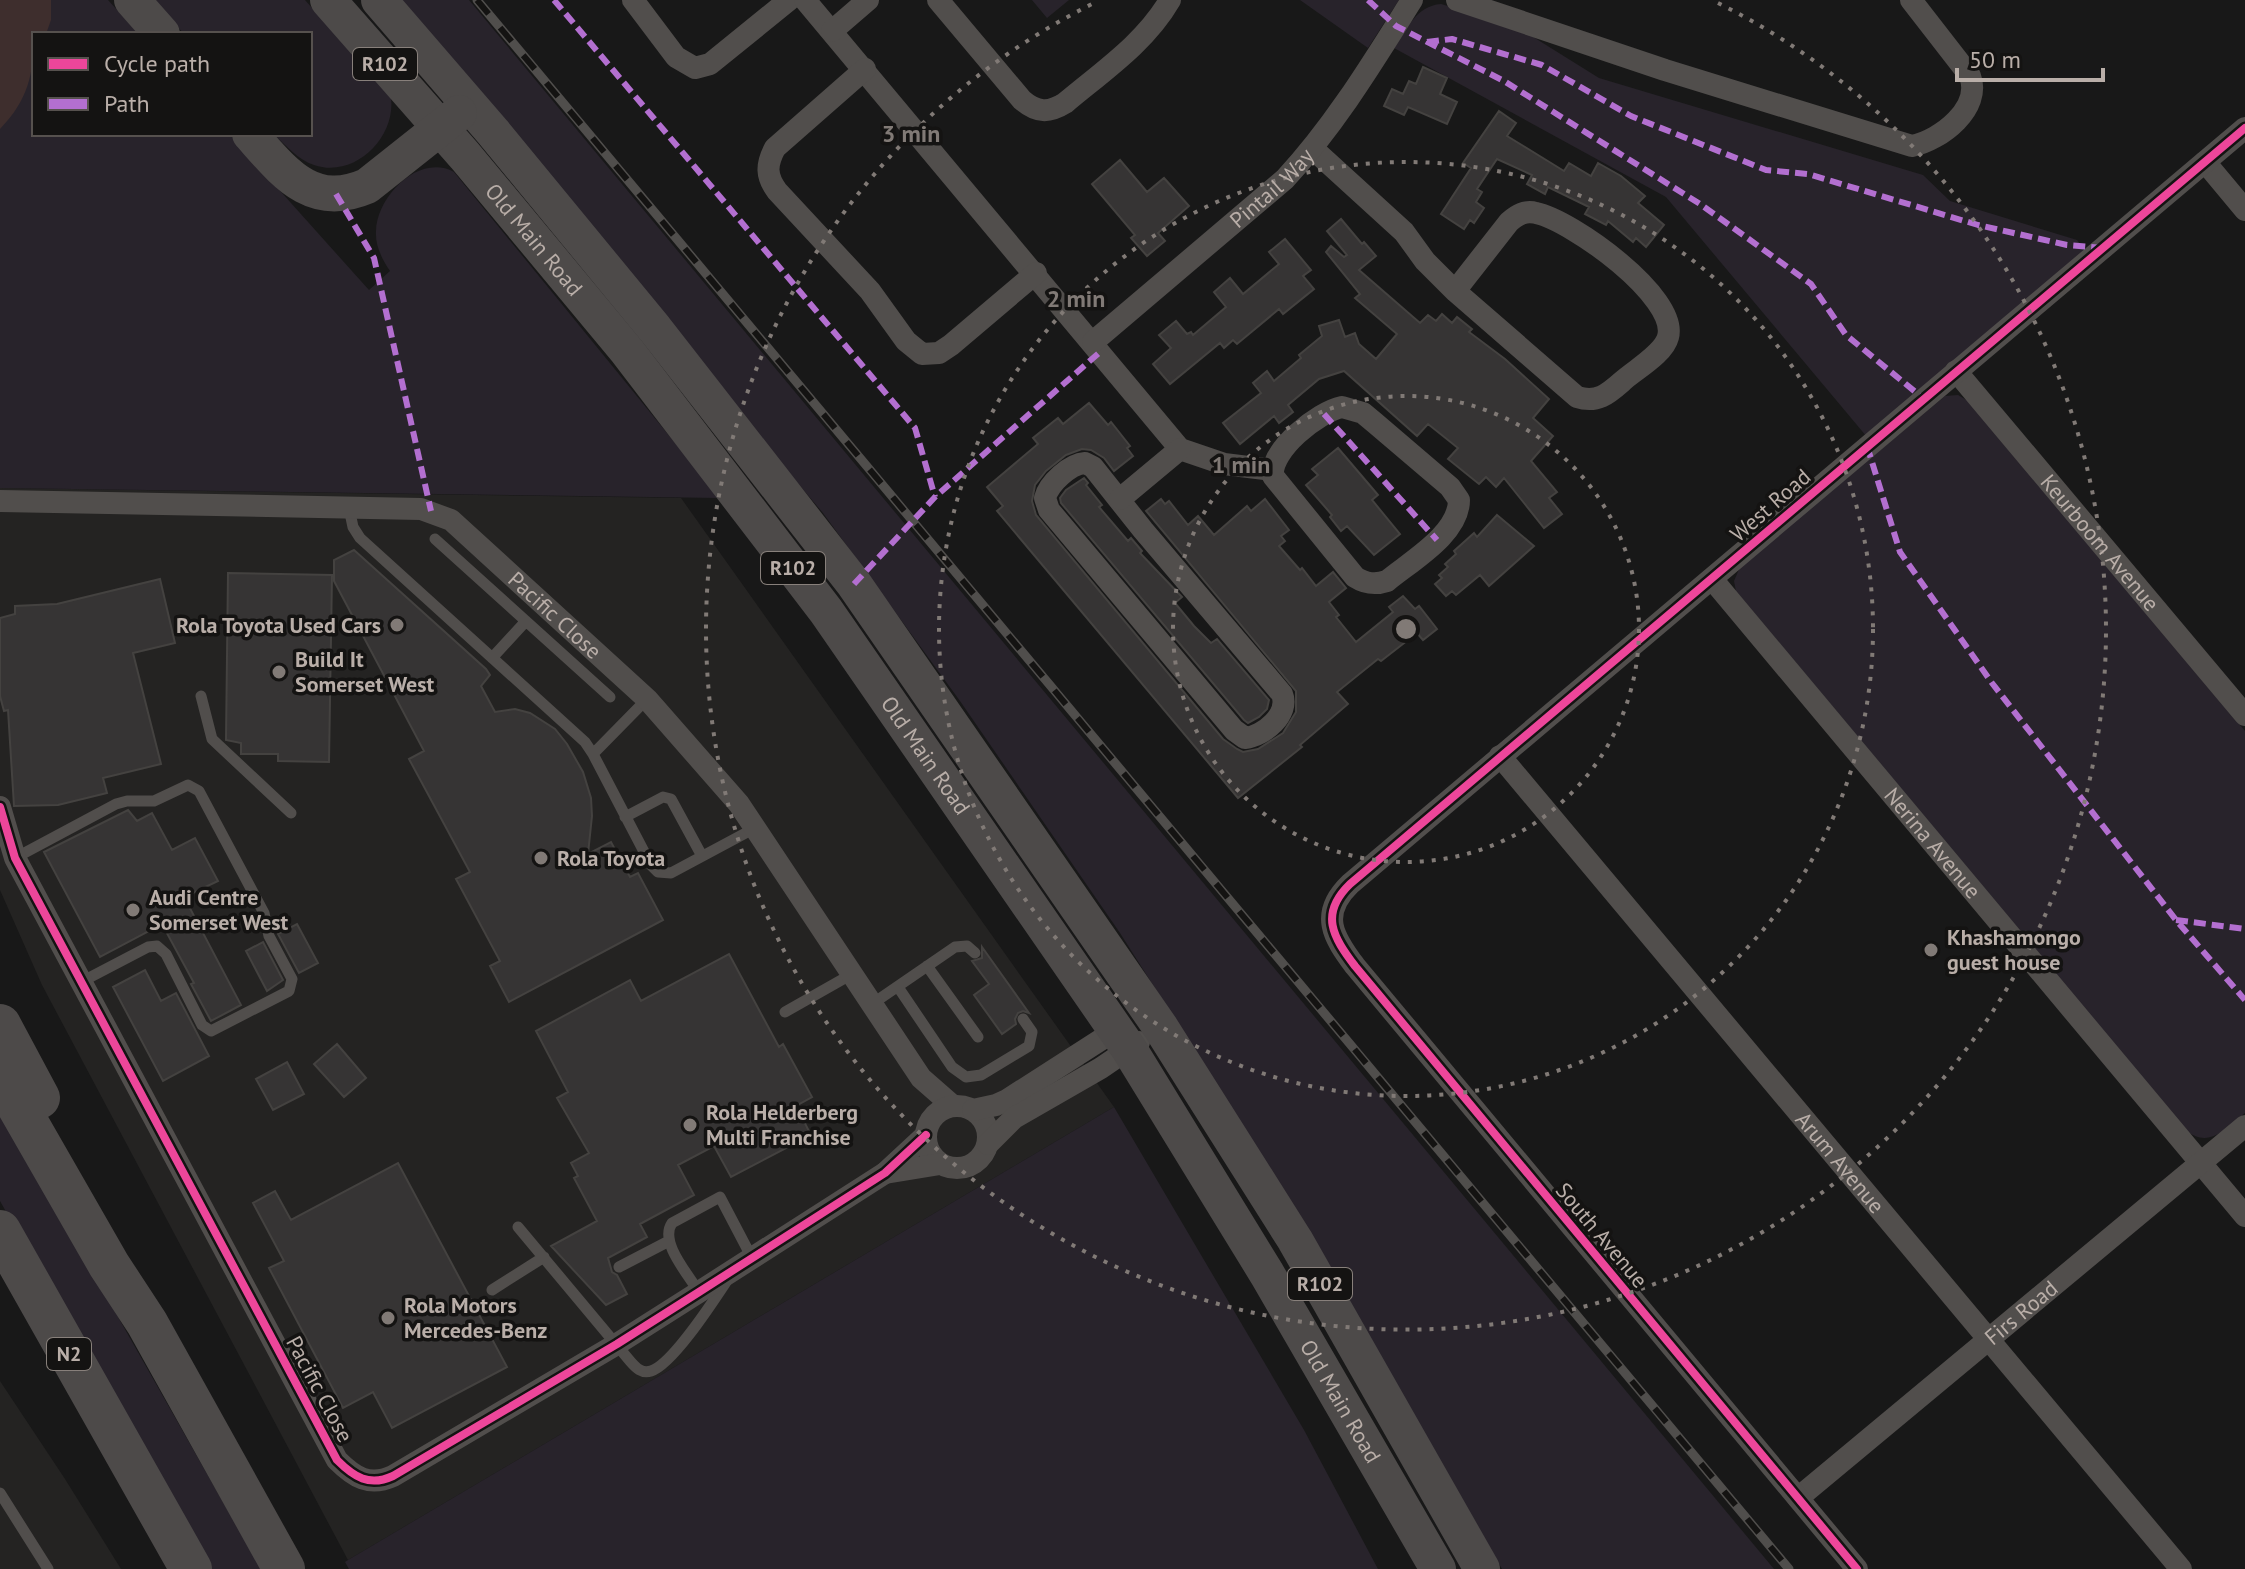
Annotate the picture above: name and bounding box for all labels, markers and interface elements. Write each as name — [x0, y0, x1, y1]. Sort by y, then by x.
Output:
legend — [32, 32, 312, 136]
scale bar — [1957, 32, 2103, 82]
text: 50 m — [1969, 44, 2021, 75]
text: Cycle path — [104, 48, 210, 79]
road number: R102 — [353, 48, 417, 80]
text: Path — [104, 88, 150, 119]
text: 3 min — [882, 118, 940, 149]
street label: Pintail Way — [1224, 142, 1320, 234]
street label: Old Main Road — [479, 177, 589, 301]
text: 2 min — [1047, 283, 1105, 314]
text: 1 min — [1212, 449, 1270, 480]
street label: West Road — [1724, 462, 1816, 548]
street label: Keurboom Avenue — [2035, 468, 2166, 617]
road number: R102 — [761, 552, 825, 584]
street label: Pacific Close — [503, 565, 608, 665]
place label: Rola Toyota Used Cars — [176, 611, 381, 639]
centre of rings — [1392, 615, 1420, 643]
marker: Rola Toyota Used Cars — [388, 616, 406, 634]
place label: Build It Somerset West — [295, 645, 434, 698]
marker: Build It Somerset West — [270, 663, 288, 681]
street label: Old Main Road — [875, 691, 977, 820]
street label: Nerina Avenue — [1878, 782, 1987, 904]
place label: Rola Toyota — [557, 844, 665, 872]
marker: Rola Toyota — [532, 849, 550, 867]
place label: Audi Centre Somerset West — [149, 883, 288, 936]
marker: Audi Centre Somerset West — [124, 901, 142, 919]
place label: Khashamongo guest house — [1947, 923, 2081, 976]
marker: Khashamongo guest house — [1922, 941, 1940, 959]
place label: Rola Helderberg Multi Franchise — [706, 1098, 858, 1151]
street label: Arum Avenue — [1790, 1106, 1891, 1219]
marker: Rola Helderberg Multi Franchise — [681, 1116, 699, 1134]
street label: South Avenue — [1550, 1177, 1654, 1293]
road number: R102 — [1288, 1268, 1352, 1300]
street label: Firs Road — [1979, 1274, 2063, 1351]
place label: Rola Motors Mercedes-Benz — [404, 1291, 547, 1344]
marker: Rola Motors Mercedes-Benz — [379, 1309, 397, 1327]
street label: Pacific Close — [280, 1331, 360, 1447]
street label: Old Main Road — [1294, 1334, 1387, 1468]
road number: N2 — [47, 1338, 91, 1370]

